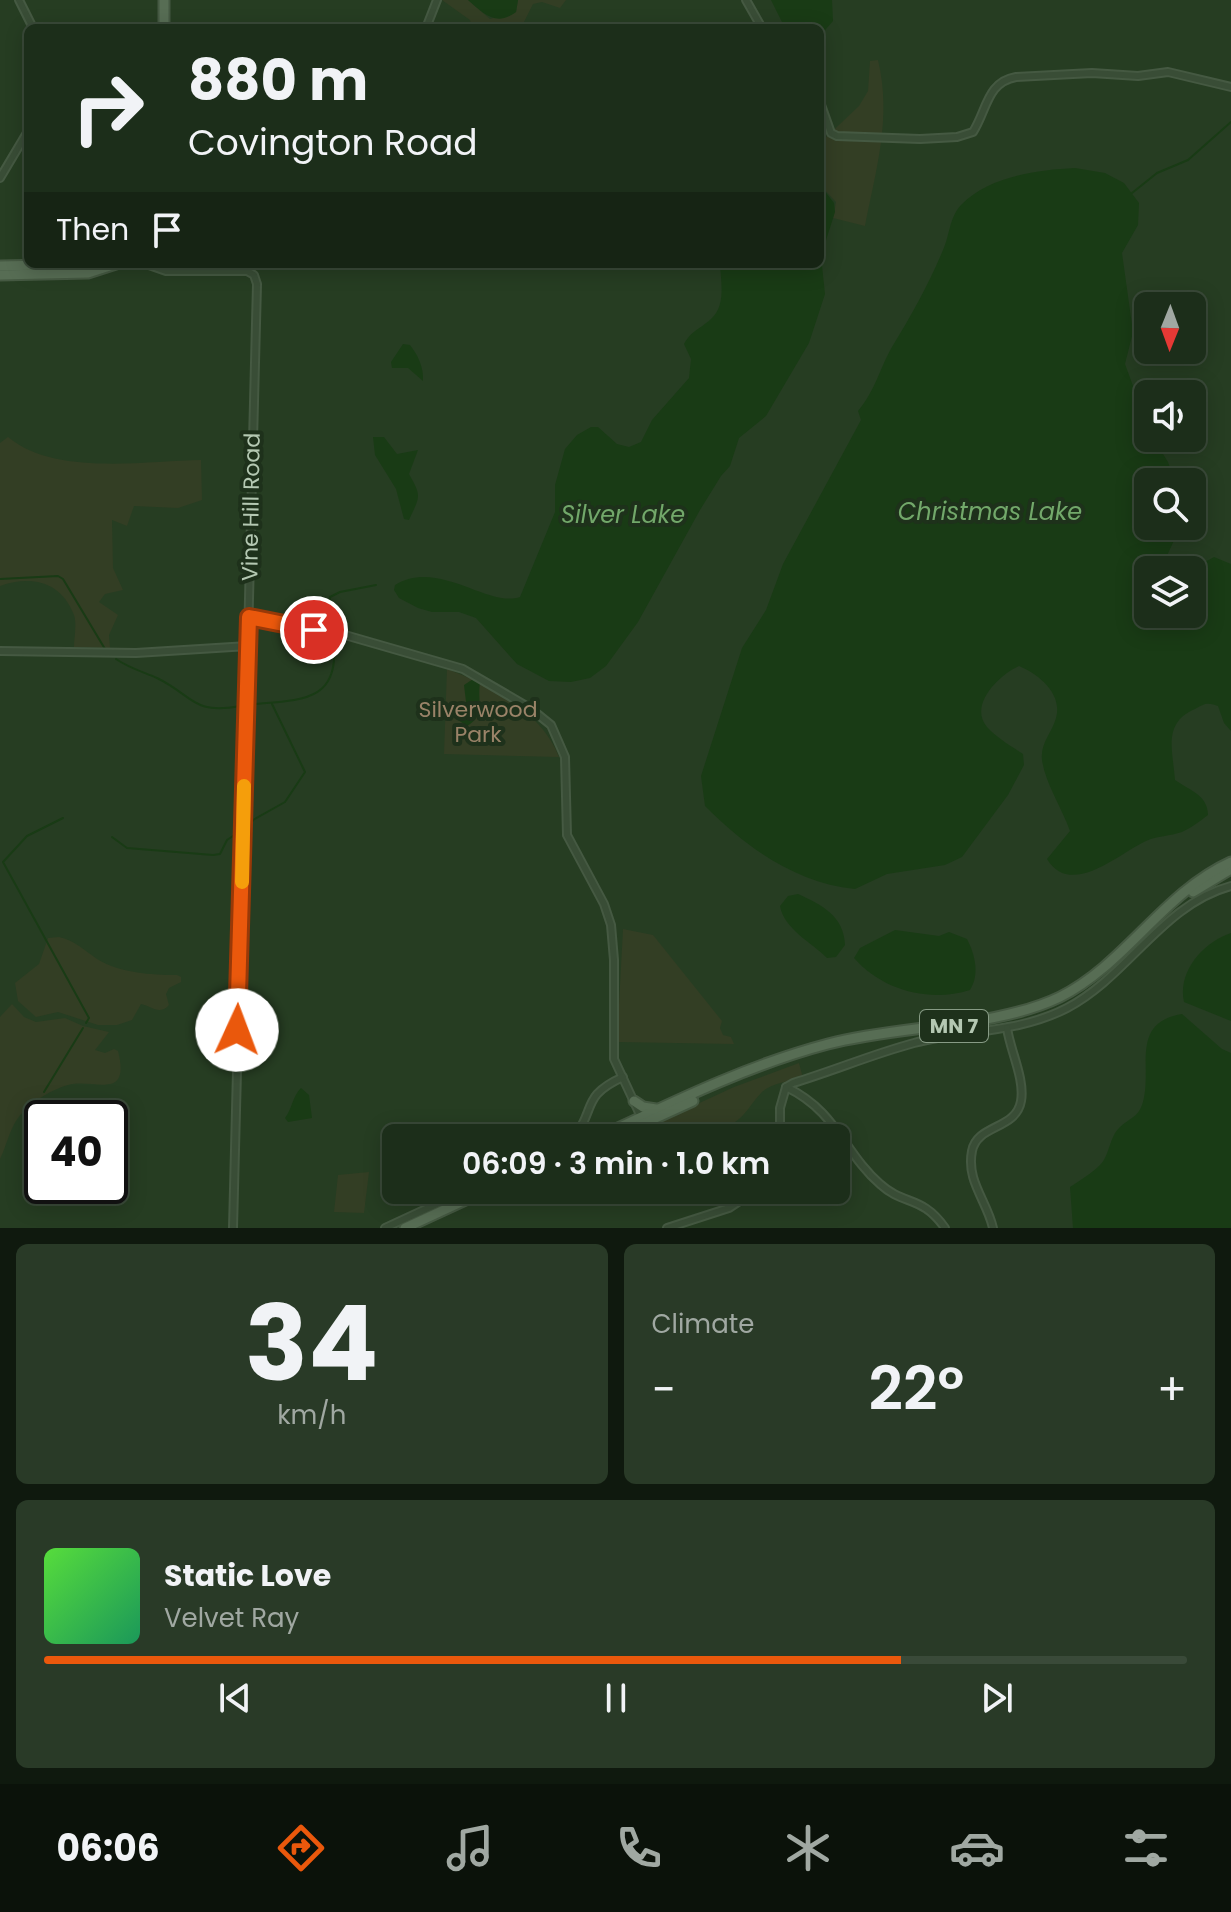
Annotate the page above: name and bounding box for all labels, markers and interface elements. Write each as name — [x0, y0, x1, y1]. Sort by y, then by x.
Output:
text: 880 m — [188, 41, 368, 120]
icon: right — [56, 56, 160, 160]
text: Covington Road — [188, 117, 478, 168]
text: Then — [56, 208, 129, 251]
icon: arrive — [145, 208, 189, 252]
north arrow — [1134, 292, 1206, 364]
map controls — [1134, 292, 1206, 628]
button: sound — [1134, 380, 1206, 452]
street label: Vine Hill Road — [234, 433, 268, 581]
button: search — [1134, 468, 1206, 540]
water label: Christmas Lake — [898, 495, 1082, 528]
water label: Silver Lake — [561, 498, 685, 531]
button: layers — [1134, 556, 1206, 628]
pin — [280, 596, 348, 664]
icon: arrive — [292, 608, 336, 652]
park label: Silverwood Park — [419, 694, 538, 750]
position arrow — [195, 988, 279, 1072]
road number: MN 7 — [920, 1010, 988, 1042]
speed limit sign: 40 — [24, 1100, 128, 1204]
text: 06:09 · 3 min · 1.0 km — [462, 1142, 770, 1185]
text: 34 — [245, 1271, 378, 1416]
text: Climate — [652, 1306, 754, 1342]
text: 22° — [869, 1347, 964, 1431]
text: − — [652, 1359, 676, 1420]
text: + — [1157, 1359, 1187, 1420]
text: km/h — [277, 1397, 346, 1433]
text: Static Love — [164, 1554, 331, 1597]
text: Velvet Ray — [164, 1600, 299, 1636]
icon: previous — [213, 1676, 257, 1720]
icon: pause — [594, 1676, 638, 1720]
icon: next — [975, 1676, 1019, 1720]
icon: directions — [273, 1820, 329, 1876]
icon: music — [442, 1820, 498, 1876]
icon: phone — [611, 1820, 667, 1876]
icon: climate — [780, 1820, 836, 1876]
icon: car — [949, 1820, 1005, 1876]
icon: filters — [1118, 1820, 1174, 1876]
text: 06:06 — [57, 1823, 160, 1874]

